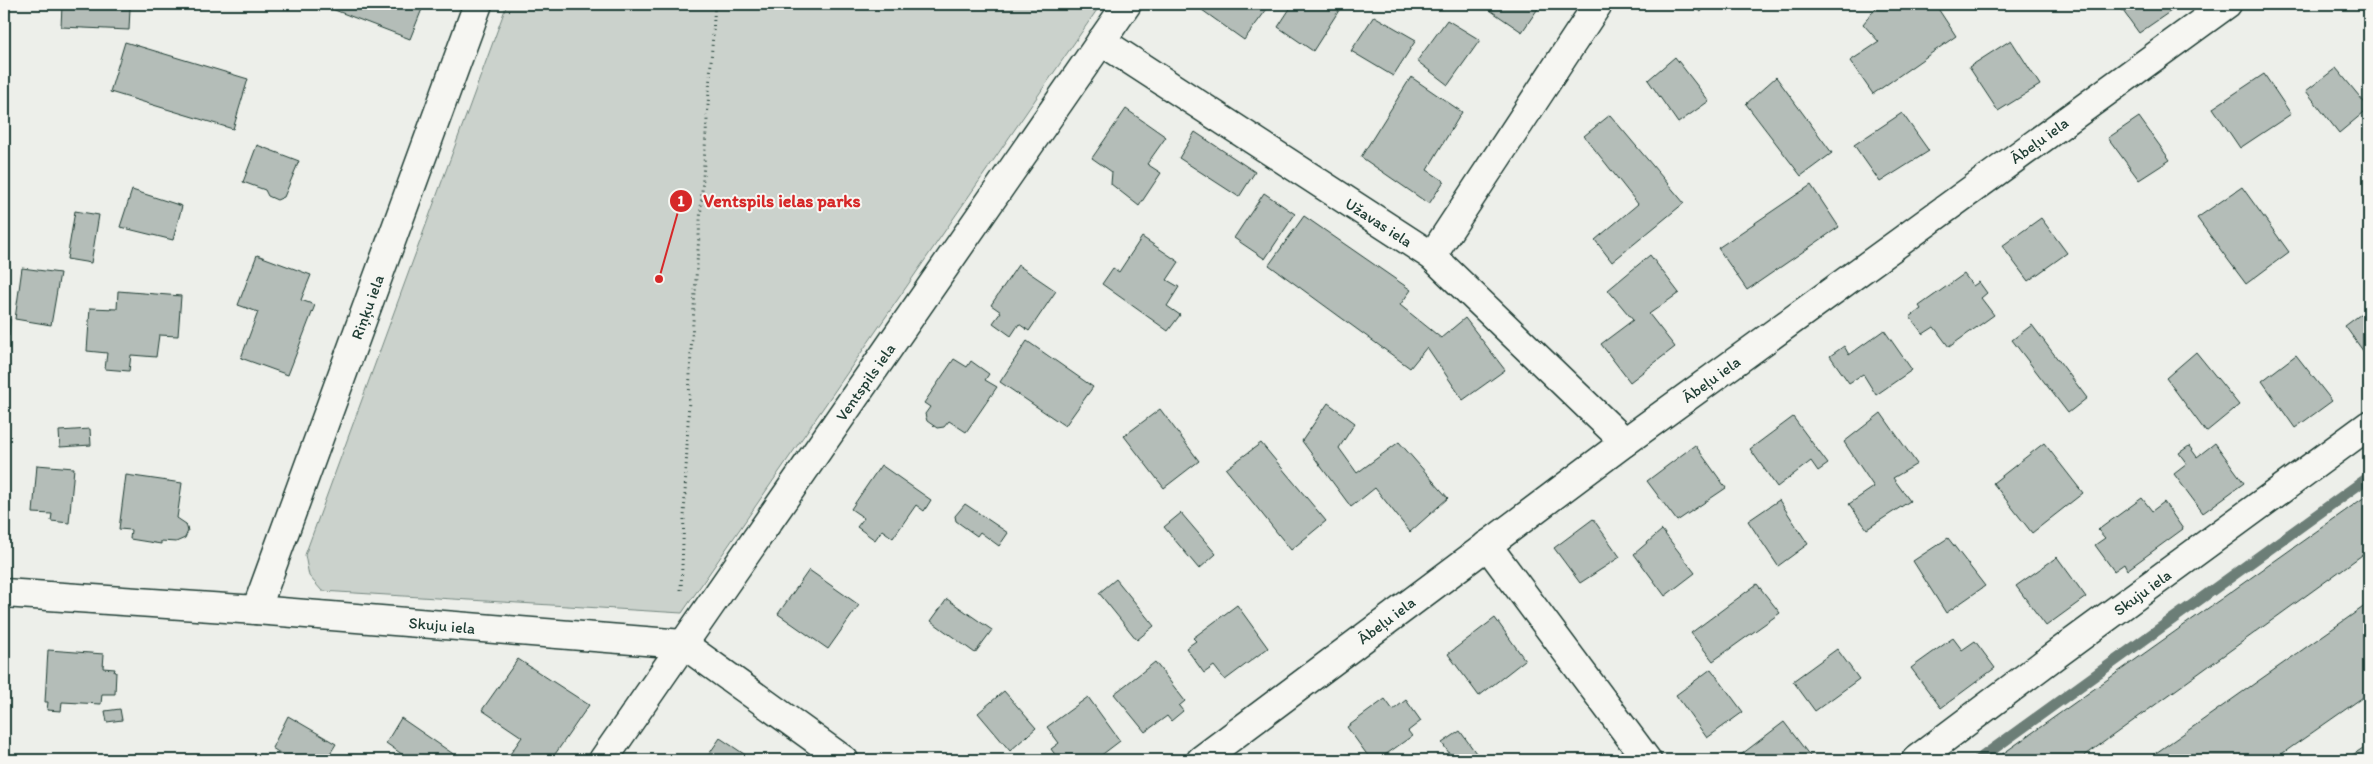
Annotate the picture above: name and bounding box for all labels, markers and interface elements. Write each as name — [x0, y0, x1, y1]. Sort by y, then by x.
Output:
street label: Ābeļu iela — [2007, 113, 2072, 168]
callout: Ventspils ielas parks — [669, 184, 871, 217]
text: Ventspils ielas parks — [703, 190, 861, 212]
text: 1 — [678, 192, 685, 210]
street label: Užavas iela — [1342, 194, 1416, 251]
street label: Riņķu iela — [347, 272, 388, 342]
street label: Ventspils iela — [832, 340, 899, 425]
street label: Ābeļu iela — [1679, 352, 1744, 407]
street label: Skuju iela — [2110, 565, 2175, 620]
street label: Ābeļu iela — [1354, 593, 1419, 648]
street label: Skuju iela — [408, 613, 476, 638]

